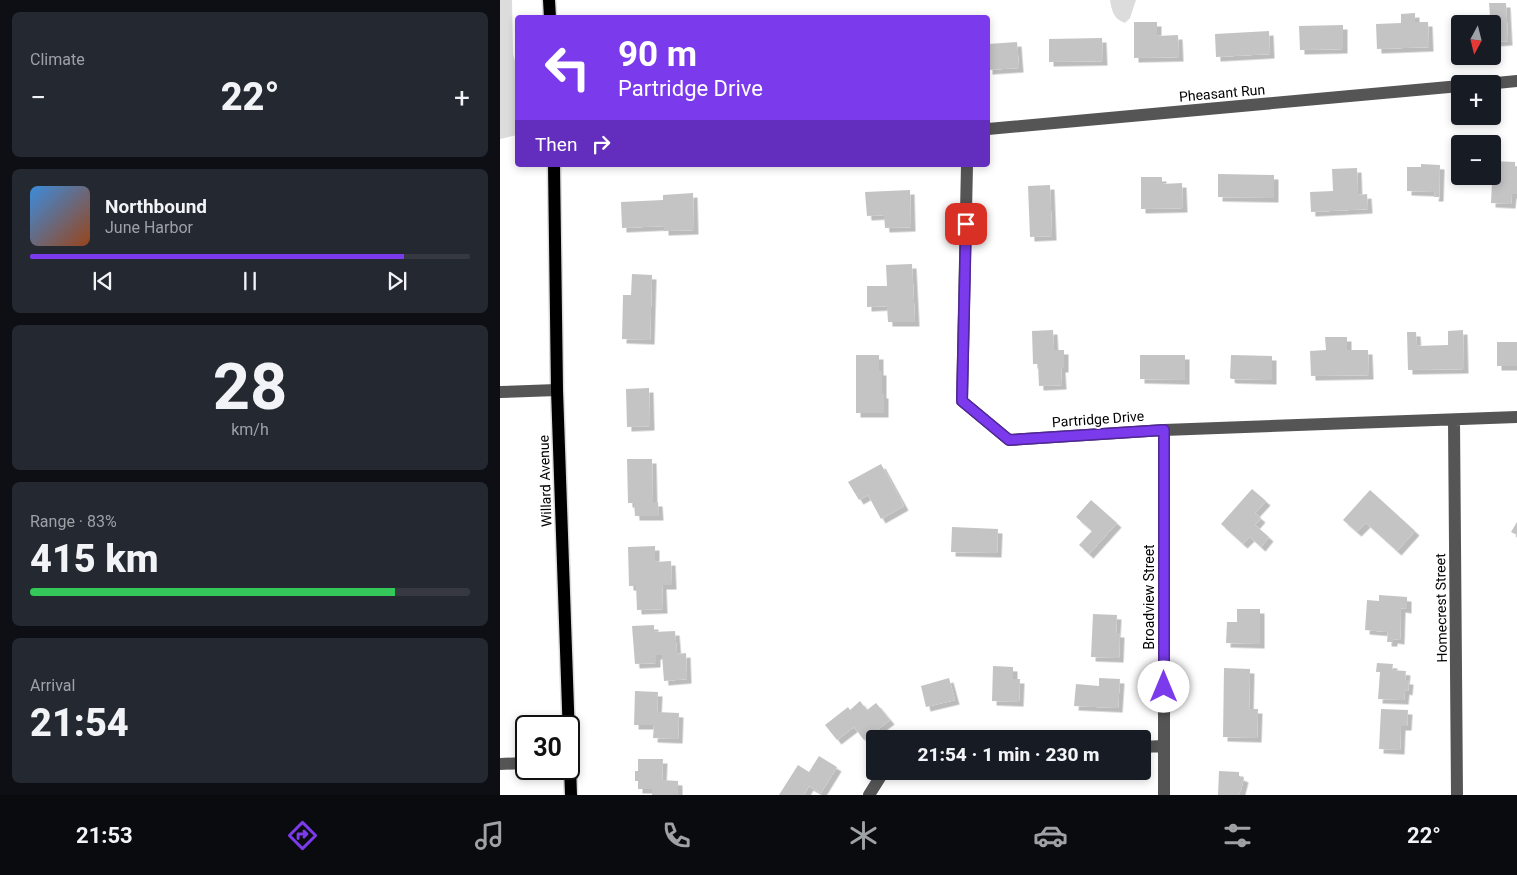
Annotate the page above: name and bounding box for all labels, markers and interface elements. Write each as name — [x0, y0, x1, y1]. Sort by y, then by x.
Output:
north arrow — [1451, 15, 1501, 65]
map controls — [1451, 15, 1501, 185]
text: 90 m — [618, 34, 697, 75]
icon: left — [535, 35, 600, 100]
text: Climate — [30, 50, 85, 69]
text: 22° — [221, 75, 279, 119]
button: + — [1451, 75, 1501, 125]
text: Partridge Drive — [618, 76, 763, 101]
text: − — [30, 81, 46, 114]
text: + — [454, 81, 470, 114]
street label: Pheasant Run — [1178, 81, 1266, 105]
icon: right — [587, 130, 615, 158]
text: Then — [535, 133, 577, 156]
button: − — [1451, 135, 1501, 185]
text: Northbound — [105, 195, 207, 218]
pin — [945, 203, 987, 245]
icon: arrive — [952, 210, 980, 238]
text: June Harbor — [105, 218, 193, 237]
icon: previous — [89, 267, 117, 295]
icon: pause — [236, 267, 264, 295]
icon: next — [383, 267, 411, 295]
text: 28 — [213, 349, 287, 425]
street label: Partridge Drive — [1051, 408, 1145, 430]
text: km/h — [231, 420, 269, 439]
street label: Willard Avenue — [535, 435, 555, 527]
text: Range · 83% — [30, 512, 117, 531]
text: 415 km — [30, 537, 159, 581]
street label: Broadview Street — [1141, 544, 1157, 650]
street label: Homecrest Street — [1432, 553, 1450, 663]
position arrow — [1137, 660, 1189, 712]
text: Arrival — [30, 676, 75, 695]
text: 21:54 — [30, 701, 129, 745]
speed limit sign: 30 — [515, 715, 580, 780]
text: 21:54 · 1 min · 230 m — [917, 743, 1100, 766]
icon: directions — [285, 818, 320, 853]
icon: music — [472, 818, 507, 853]
icon: phone — [659, 818, 694, 853]
icon: climate — [846, 818, 881, 853]
icon: car — [1033, 818, 1068, 853]
icon: filters — [1220, 818, 1255, 853]
text: 21:53 — [76, 823, 133, 848]
text: 22° — [1407, 823, 1441, 848]

